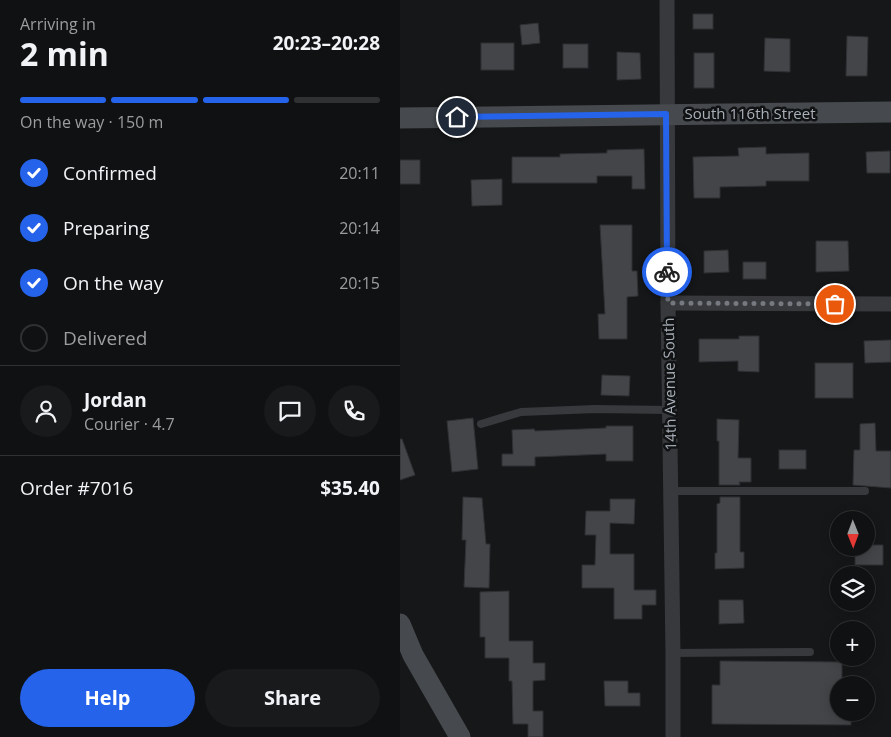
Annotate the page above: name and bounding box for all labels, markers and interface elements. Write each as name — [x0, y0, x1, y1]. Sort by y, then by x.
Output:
text: Arriving in — [20, 13, 96, 35]
text: 20:23–20:28 — [273, 30, 380, 56]
text: 2 min — [20, 32, 109, 75]
pin — [436, 96, 478, 138]
icon: home — [443, 103, 471, 131]
street label: South 116th Street — [685, 103, 815, 123]
text: On the way · 150 m — [20, 111, 163, 133]
icon: check — [20, 159, 48, 187]
text: Confirmed — [63, 160, 157, 186]
text: 20:11 — [339, 162, 380, 184]
icon: check — [20, 214, 48, 242]
text: Preparing — [63, 215, 150, 241]
text: 20:14 — [339, 217, 380, 239]
courier — [642, 247, 692, 297]
icon: bike — [653, 258, 681, 286]
icon: check — [20, 269, 48, 297]
text: On the way — [63, 270, 163, 296]
text: 20:15 — [339, 272, 380, 294]
pin — [814, 283, 856, 325]
icon: bag — [821, 290, 849, 318]
street label: 14th Avenue South — [658, 317, 680, 451]
text: Delivered — [63, 325, 147, 351]
button: person — [20, 385, 72, 437]
button: chat — [264, 385, 316, 437]
button: phone — [328, 385, 380, 437]
text: Jordan — [84, 387, 147, 413]
text: Courier · 4.7 — [84, 413, 175, 435]
text: Order #7016 — [20, 475, 133, 501]
text: $35.40 — [320, 475, 380, 501]
north arrow — [830, 511, 875, 556]
map controls — [830, 511, 875, 721]
button: layers — [830, 566, 875, 611]
button: + — [830, 621, 875, 666]
button: Help — [20, 669, 195, 727]
button: Share — [205, 669, 380, 727]
button: − — [830, 676, 875, 721]

